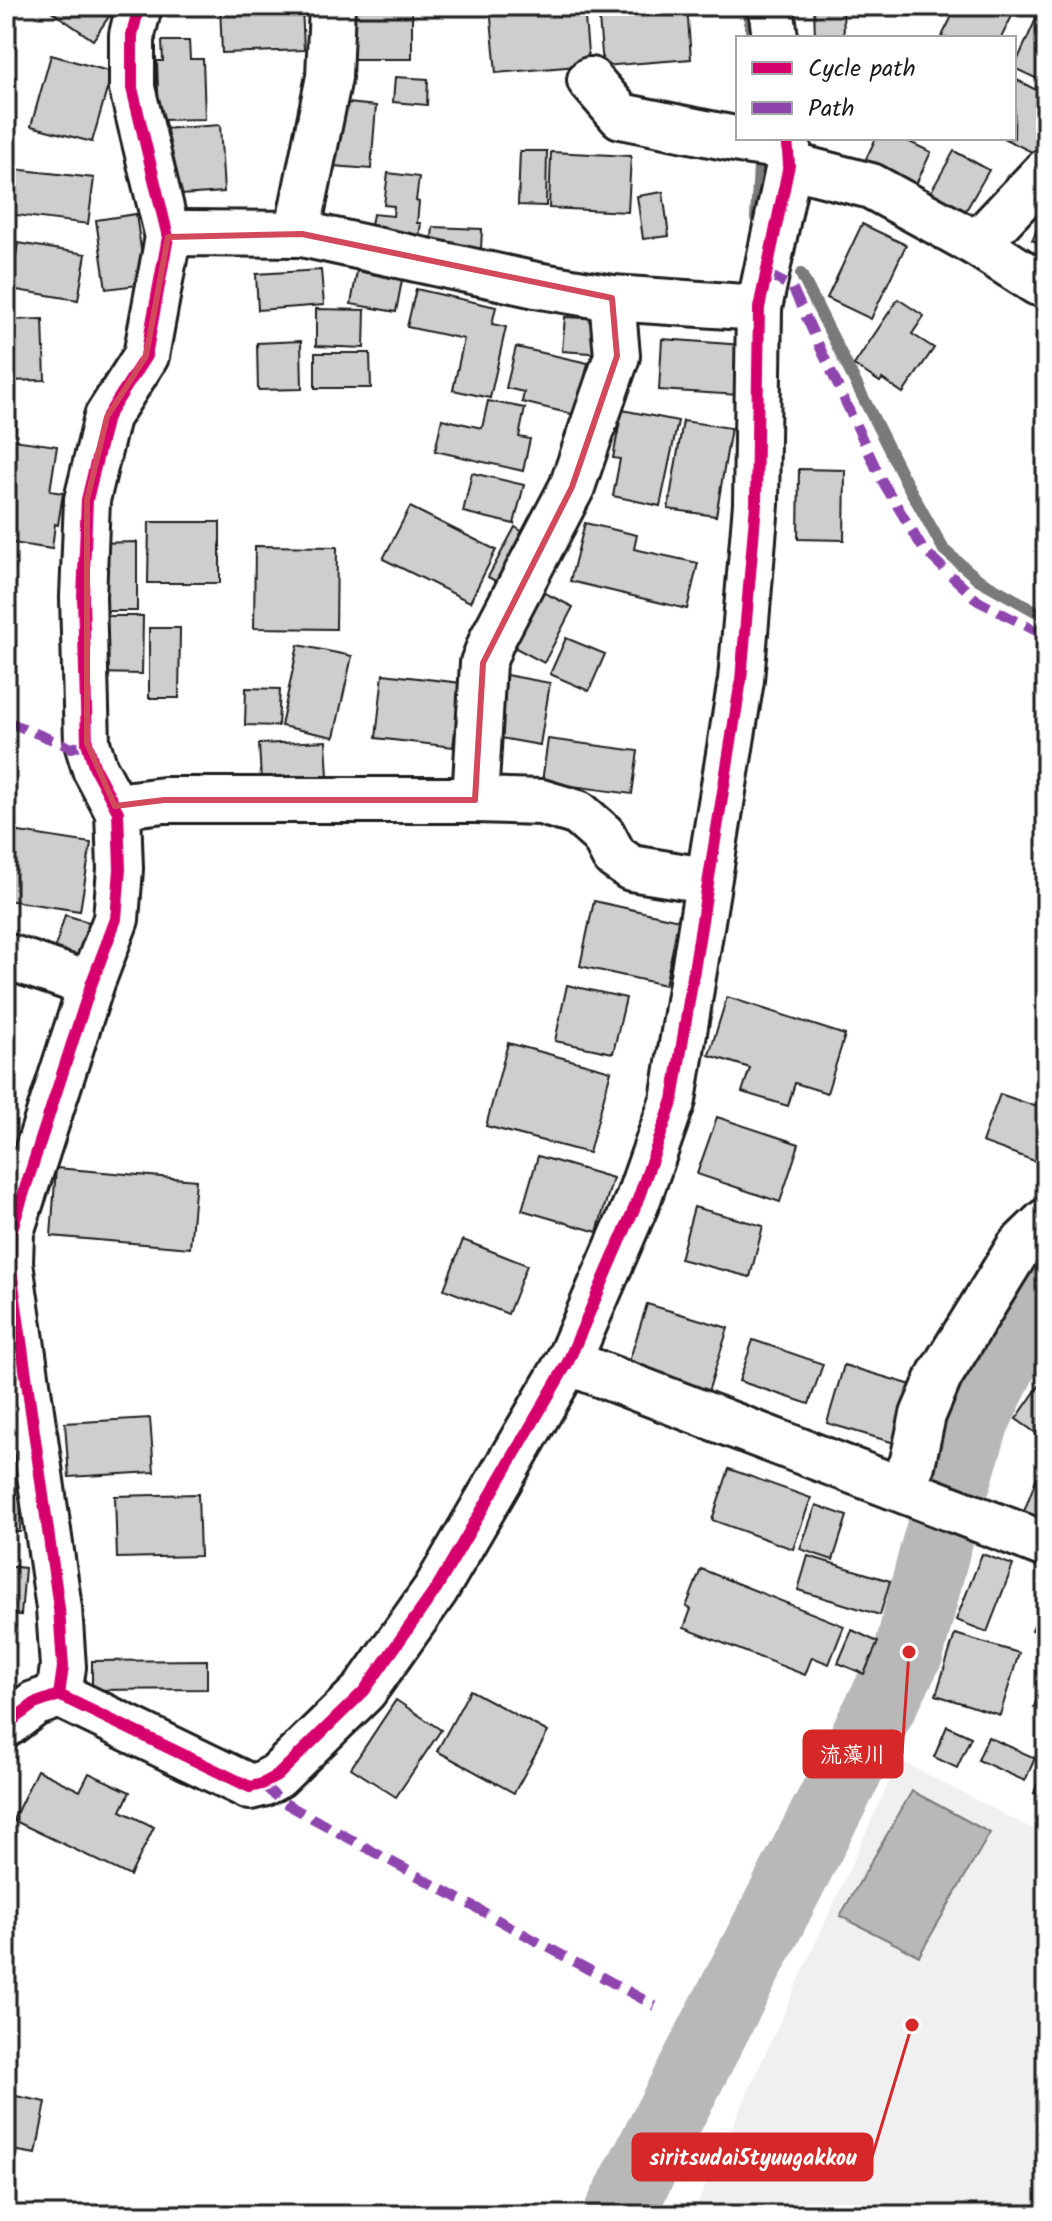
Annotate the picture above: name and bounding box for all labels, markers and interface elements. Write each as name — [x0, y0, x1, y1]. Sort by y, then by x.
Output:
legend — [736, 36, 1016, 140]
text: Cycle path — [808, 50, 916, 89]
text: Path — [808, 90, 854, 129]
callout: 流藻川 — [804, 1731, 902, 1777]
text: 流藻川 — [820, 1739, 886, 1774]
callout: siritsudai5tyuugakkou — [633, 2134, 872, 2180]
text: siritsudai5tyuugakkou — [649, 2142, 857, 2177]

